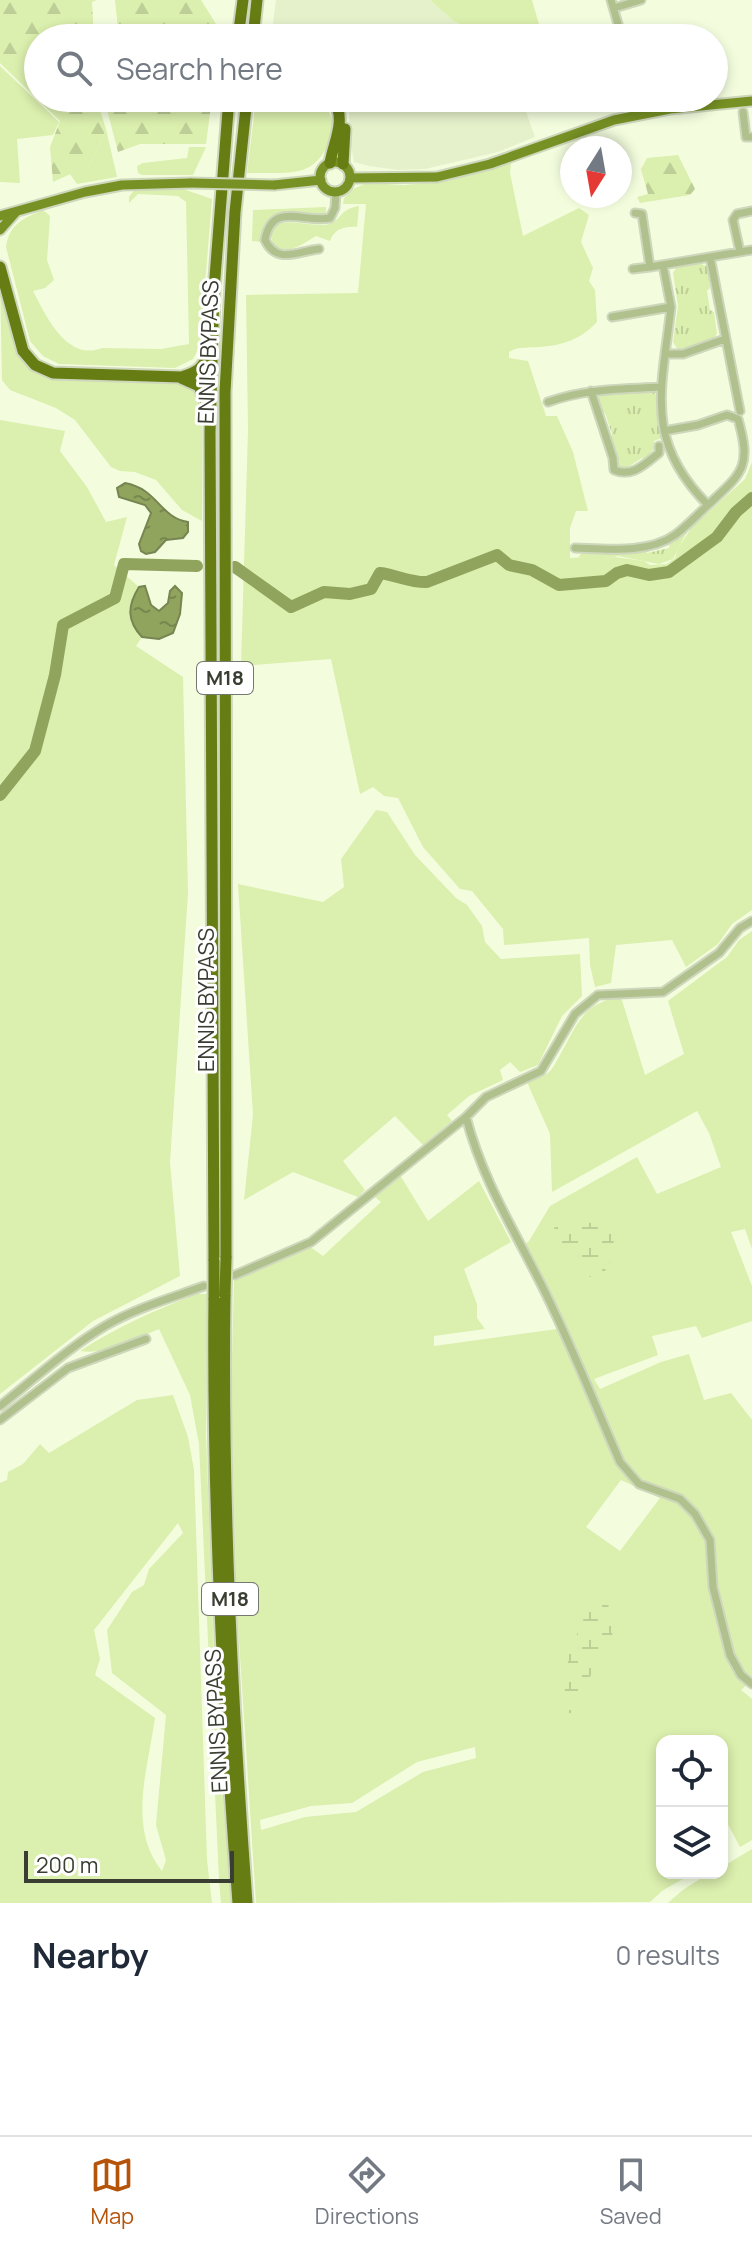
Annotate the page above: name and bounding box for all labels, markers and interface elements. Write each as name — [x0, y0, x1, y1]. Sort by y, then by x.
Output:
search box — [24, 24, 728, 112]
icon: search — [52, 46, 96, 90]
text: Search here — [116, 48, 283, 89]
north arrow — [560, 136, 632, 208]
street label: ENNIS BYPASS — [190, 280, 226, 424]
road number: M18 — [197, 662, 253, 694]
street label: ENNIS BYPASS — [191, 928, 221, 1072]
road number: M18 — [202, 1583, 258, 1615]
street label: ENNIS BYPASS — [197, 1648, 235, 1794]
map controls — [656, 1735, 728, 1879]
button: locate — [656, 1735, 728, 1807]
button: layers — [656, 1807, 728, 1879]
scale bar — [24, 1847, 234, 1883]
text: 200 m — [36, 1850, 98, 1880]
text: Nearby — [32, 1932, 148, 1978]
text: 0 results — [615, 1937, 720, 1973]
tab: Map — [90, 2153, 134, 2231]
tab: Directions — [315, 2153, 419, 2231]
tab: Saved — [600, 2153, 662, 2231]

